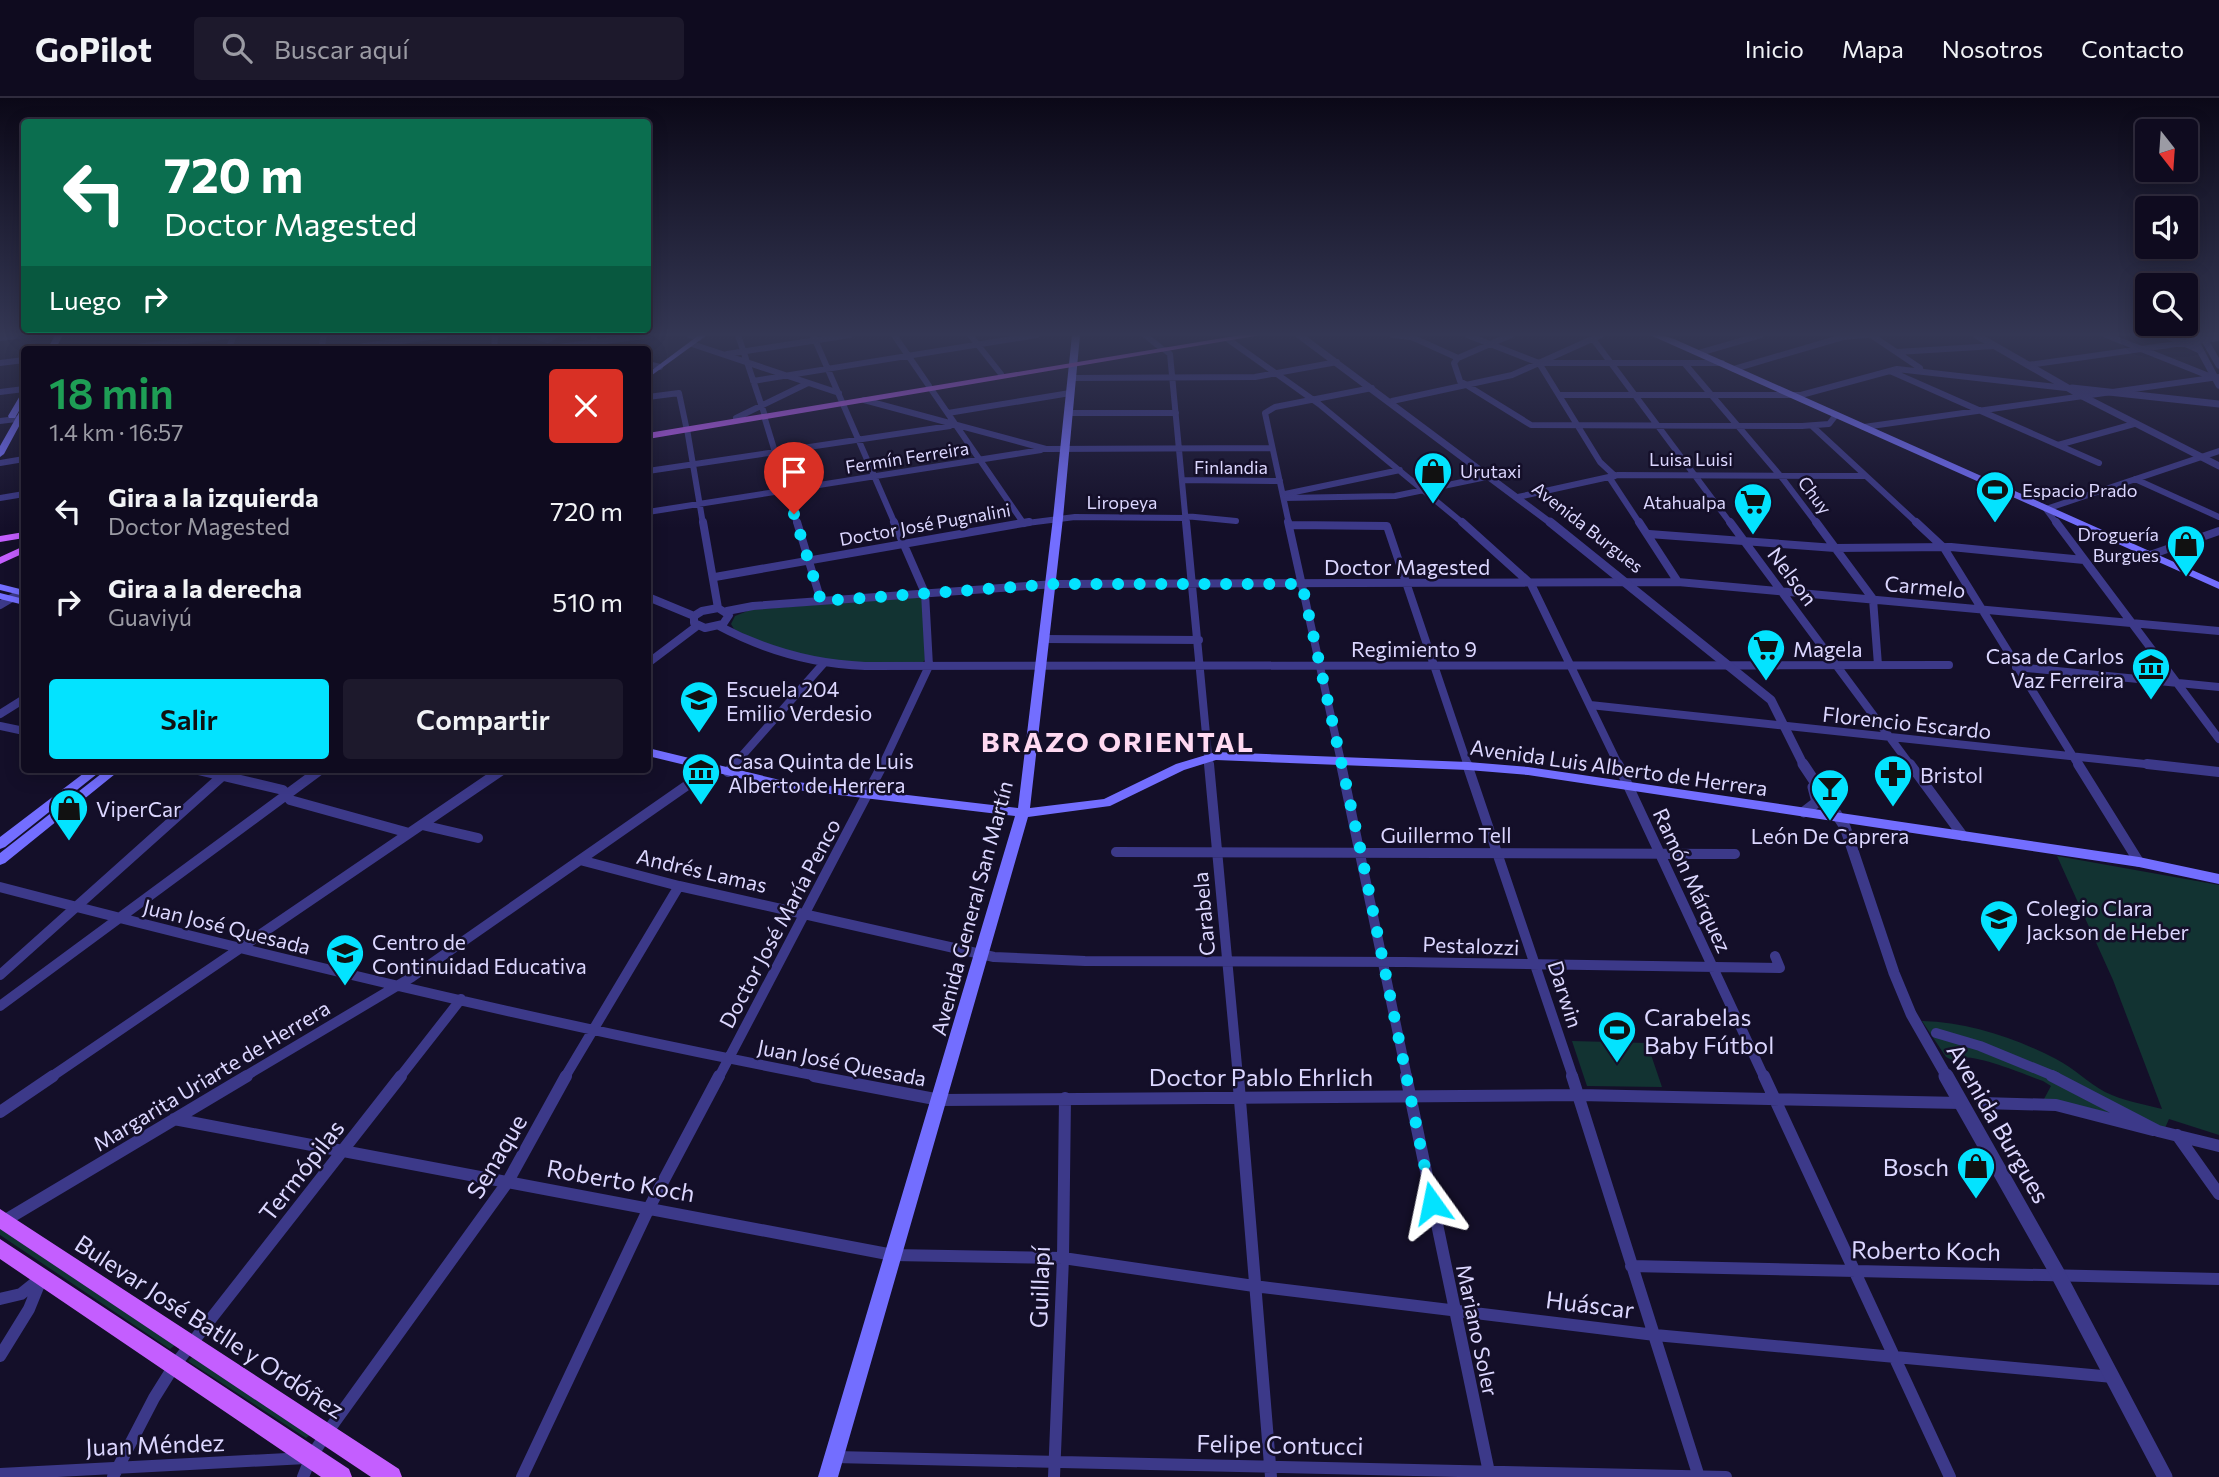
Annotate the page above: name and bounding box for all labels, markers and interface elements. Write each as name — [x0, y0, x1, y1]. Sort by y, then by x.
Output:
search box — [194, 17, 684, 80]
text: GoPilot — [35, 28, 152, 69]
icon: search — [218, 29, 256, 67]
text: Buscar aquí — [274, 33, 409, 64]
text: Inicio — [1745, 34, 1804, 63]
text: Mapa — [1842, 34, 1904, 63]
text: Nosotros — [1942, 34, 2043, 63]
text: Contacto — [2081, 34, 2184, 63]
north arrow — [2135, 119, 2198, 182]
map controls — [2135, 119, 2198, 336]
text: 720 m — [164, 143, 303, 203]
icon: left — [49, 147, 140, 238]
button: sound — [2135, 196, 2198, 259]
text: Doctor Magested — [164, 203, 417, 243]
button: search — [2135, 273, 2198, 336]
icon: right — [136, 280, 174, 318]
text: Luego — [49, 284, 122, 315]
text: 18 min — [49, 366, 174, 418]
button: close — [549, 369, 623, 443]
text: 1.4 km · 16:57 — [49, 418, 183, 446]
street label: Fermín Ferreira — [844, 436, 970, 478]
pin — [764, 442, 824, 514]
street label: Luisa Luisi — [1649, 448, 1733, 470]
shop icon: Urutaxi — [1412, 450, 1454, 505]
icon: arrive — [775, 453, 813, 491]
street label: Finlandia — [1194, 456, 1268, 478]
place label: Urutaxi — [1460, 460, 1521, 482]
sports icon: Espacio Prado — [1974, 469, 2016, 524]
street label: Chuy — [1794, 472, 1836, 518]
street label: Avenida Burgues — [1528, 477, 1648, 577]
place label: Espacio Prado — [2022, 479, 2138, 501]
text: Gira a la izquierda — [108, 481, 319, 512]
supermarket icon: Atahualpa — [1732, 481, 1774, 536]
street label: Liropeya — [1086, 491, 1158, 513]
place label: Atahualpa — [1643, 491, 1726, 513]
icon: left — [49, 492, 87, 530]
text: 720 m — [550, 495, 623, 526]
street label: Doctor José Pugnalini — [838, 498, 1012, 550]
text: Doctor Magested — [108, 512, 290, 540]
place label: Droguería Burgues — [2078, 523, 2159, 566]
shop icon: Droguería Burgues — [2165, 523, 2207, 578]
street label: Nelson — [1763, 542, 1823, 610]
street label: Doctor Magested — [1324, 554, 1490, 579]
street label: Carmelo — [1884, 570, 1966, 602]
text: Gira a la derecha — [108, 572, 302, 603]
icon: right — [49, 583, 87, 621]
text: 510 m — [552, 586, 623, 617]
text: Guaviyú — [108, 603, 192, 631]
supermarket icon: Magela — [1745, 627, 1787, 682]
street label: Regimiento 9 — [1351, 636, 1477, 661]
place label: Magela — [1793, 636, 1862, 661]
place label: Casa de Carlos Vaz Ferreira — [1986, 643, 2124, 692]
museum icon: Casa de Carlos Vaz Ferreira — [2130, 646, 2172, 701]
place label: Escuela 204 Emilio Verdesio — [726, 676, 872, 725]
button: Salir — [49, 679, 329, 759]
button: Compartir — [343, 679, 623, 759]
school or university icon: Escuela 204 Emilio Verdesio — [678, 679, 720, 734]
street label: Florencio Escardo — [1821, 701, 1993, 743]
district label: BRAZO ORIENTAL — [981, 724, 1255, 758]
street label: Avenida Luis Alberto de Herrera — [1469, 734, 1769, 800]
place label: Casa Quinta de Luis Alberto de Herrera — [728, 748, 914, 797]
museum icon: Casa Quinta de Luis Alberto de Herrera — [680, 751, 722, 806]
pharmacy icon: Bristol — [1872, 753, 1914, 808]
place label: Bristol — [1920, 762, 1983, 787]
bar icon: León De Caprera — [1809, 767, 1851, 822]
street label: Avenida General San Martín — [925, 778, 1017, 1038]
shop icon: ViperCar — [48, 787, 90, 842]
place label: ViperCar — [96, 796, 181, 821]
street label: Ramón Márquez — [1649, 804, 1737, 956]
street label: Doctor José María Penco — [713, 814, 845, 1032]
street label: Guillermo Tell — [1380, 822, 1512, 847]
place label: León De Caprera — [1751, 823, 1909, 848]
street label: Andrés Lamas — [634, 843, 770, 897]
street label: Carabela — [1187, 871, 1219, 957]
street label: Juan José Quesada — [141, 893, 313, 959]
place label: Colegio Clara Jackson de Heber — [2026, 895, 2189, 944]
school or university icon: Colegio Clara Jackson de Heber — [1978, 898, 2020, 953]
place label: Centro de Continuidad Educativa — [372, 929, 587, 978]
street label: Pestalozzi — [1422, 931, 1520, 959]
school or university icon: Centro de Continuidad Educativa — [324, 932, 366, 987]
street label: Darwin — [1543, 957, 1589, 1031]
street label: Margarita Uriarte de Herrera — [88, 994, 334, 1156]
place label: Carabelas Baby Fútbol — [1644, 1002, 1774, 1059]
sports icon: Carabelas Baby Fútbol — [1596, 1009, 1638, 1064]
street label: Juan José Quesada — [755, 1033, 929, 1091]
street label: Avenida Burgues — [1942, 1038, 2056, 1208]
street label: Doctor Pablo Ehrlich — [1149, 1062, 1373, 1091]
street label: Senaque — [460, 1109, 532, 1203]
street label: Termópilas — [252, 1113, 350, 1227]
shop icon: Bosch — [1955, 1145, 1997, 1200]
place label: Bosch — [1883, 1152, 1949, 1181]
street label: Roberto Koch — [545, 1153, 697, 1207]
position arrow — [1395, 1166, 1469, 1240]
street label: Bulevar José Batlle y Ordóñez — [70, 1228, 350, 1424]
street label: Roberto Koch — [1851, 1234, 2001, 1266]
street label: Guillapí — [1023, 1245, 1055, 1329]
street label: Mariano Soler — [1452, 1262, 1504, 1398]
street label: Huáscar — [1544, 1284, 1636, 1324]
street label: Juan Méndez — [85, 1427, 225, 1461]
street label: Felipe Contucci — [1196, 1428, 1364, 1460]

